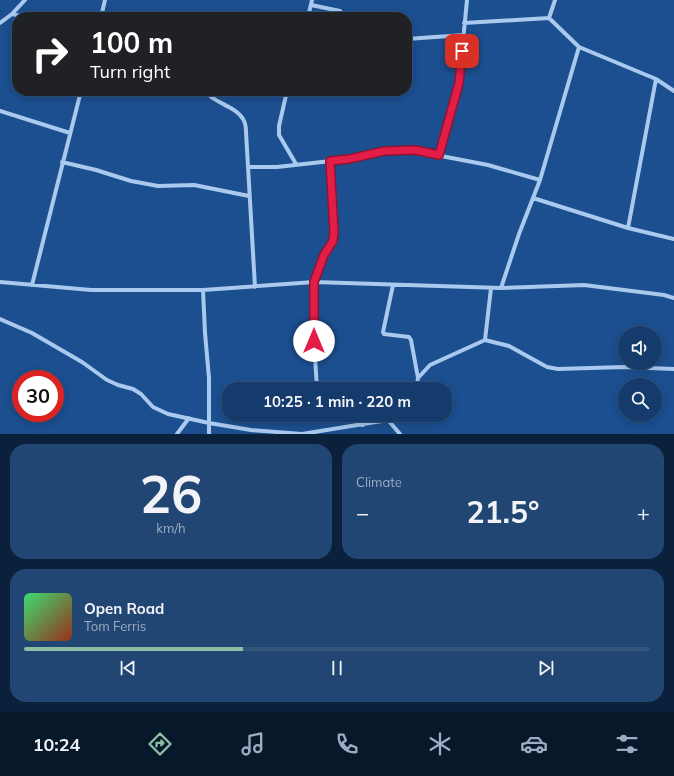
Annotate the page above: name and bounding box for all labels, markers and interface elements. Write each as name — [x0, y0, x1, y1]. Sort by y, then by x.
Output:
text: 100 m — [90, 25, 173, 60]
icon: right — [24, 28, 76, 80]
pin — [445, 34, 479, 68]
icon: arrive — [451, 40, 473, 62]
text: Turn right — [90, 60, 170, 83]
position arrow — [293, 320, 335, 362]
map controls — [618, 326, 662, 422]
button: sound — [618, 326, 662, 370]
speed limit sign: 30 — [12, 370, 64, 422]
button: search — [618, 378, 662, 422]
text: 10:25 · 1 min · 220 m — [263, 392, 411, 411]
text: 26 — [140, 461, 202, 526]
text: Climate — [356, 474, 402, 490]
text: 21.5° — [467, 493, 539, 531]
text: − — [356, 499, 369, 527]
text: + — [637, 499, 650, 527]
text: km/h — [156, 520, 186, 536]
text: Open Road — [84, 599, 164, 618]
text: Tom Ferris — [84, 618, 146, 634]
icon: previous — [117, 657, 139, 679]
icon: pause — [326, 657, 348, 679]
icon: next — [535, 657, 557, 679]
icon: directions — [146, 730, 174, 758]
icon: music — [239, 730, 267, 758]
icon: phone — [333, 730, 361, 758]
icon: climate — [426, 730, 454, 758]
icon: car — [520, 730, 548, 758]
icon: filters — [613, 730, 641, 758]
text: 10:24 — [33, 733, 80, 756]

